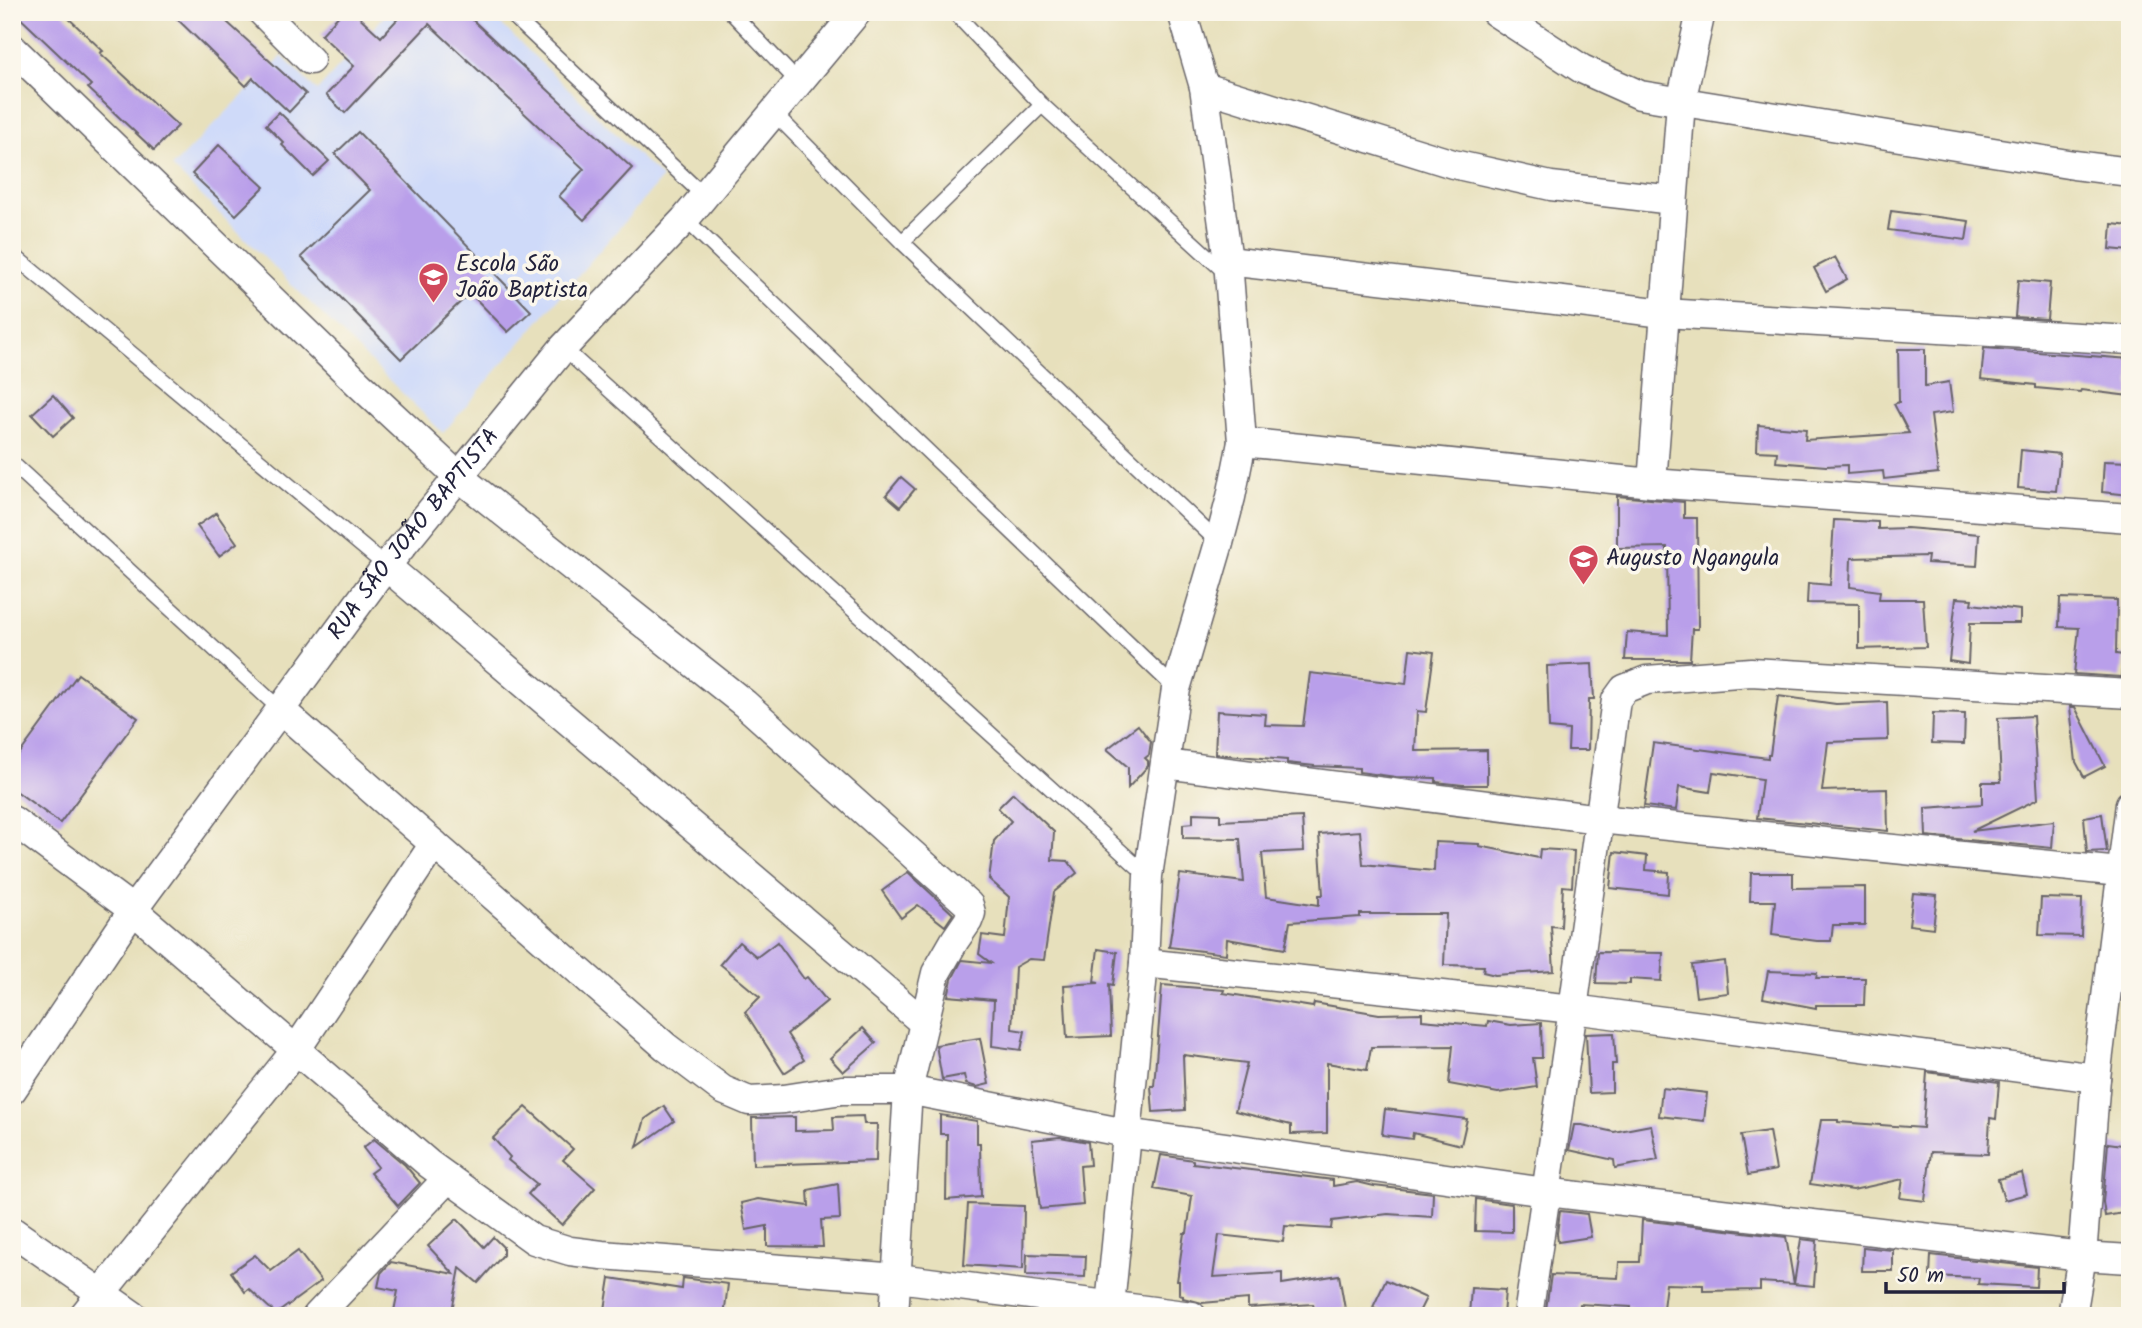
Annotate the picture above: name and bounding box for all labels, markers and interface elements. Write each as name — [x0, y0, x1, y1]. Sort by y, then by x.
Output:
place label: Escola São João Baptista — [456, 247, 588, 309]
school or university icon: Escola São João Baptista — [416, 261, 450, 305]
street label: RUA SÃO JOÃO BAPTISTA — [319, 421, 509, 648]
place label: Augusto Ngangula — [1606, 541, 1779, 577]
school or university icon: Augusto Ngangula — [1566, 542, 1600, 586]
scale bar — [1886, 1251, 2065, 1295]
text: 50 m — [1897, 1260, 1944, 1293]

